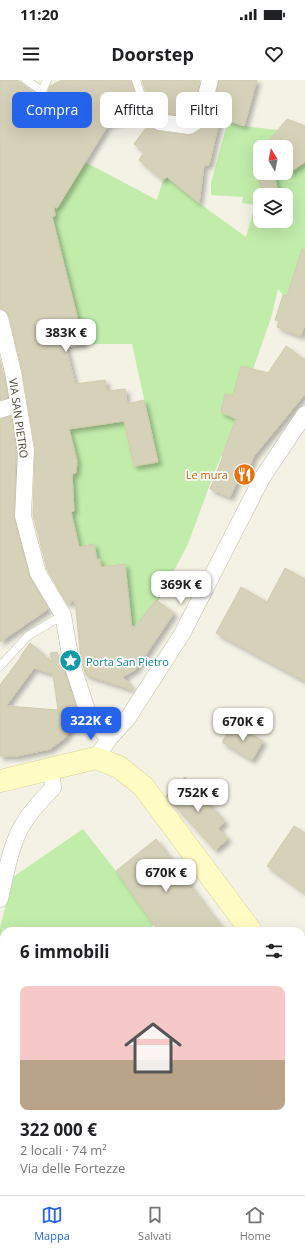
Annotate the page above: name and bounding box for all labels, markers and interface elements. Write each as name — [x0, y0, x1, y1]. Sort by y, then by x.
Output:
text: 11:20 — [20, 4, 59, 24]
text: Doorstep — [111, 42, 194, 66]
icon: menu — [20, 43, 42, 65]
icon: heart — [263, 43, 285, 65]
chip: Compra — [12, 92, 92, 128]
chip: Affitta — [100, 92, 168, 128]
chip: Filtri — [176, 92, 232, 128]
north arrow — [253, 140, 293, 180]
map controls — [253, 140, 293, 228]
button: layers — [253, 188, 293, 228]
pin: 383K € — [33, 319, 99, 353]
text: 383K € — [45, 323, 87, 341]
street label: VIA SAN PIETRO — [6, 377, 32, 459]
restaurant icon: Le mura — [231, 461, 257, 487]
place label: Le mura — [186, 467, 228, 482]
pin: 369K € — [148, 571, 214, 605]
text: 369K € — [160, 575, 202, 593]
place icon: Porta San Pietro — [58, 648, 84, 674]
place label: Porta San Pietro — [86, 654, 169, 669]
pin: 322K € — [58, 707, 124, 741]
pin: 670K € — [210, 708, 276, 742]
text: 322K € — [70, 711, 112, 729]
text: 670K € — [222, 712, 264, 730]
pin: 752K € — [165, 779, 231, 813]
text: 752K € — [177, 783, 219, 801]
pin: 670K € — [133, 859, 199, 893]
text: 670K € — [145, 863, 187, 881]
text: 6 immobili — [20, 940, 110, 963]
icon: filters — [263, 940, 285, 962]
icon: home — [117, 1012, 189, 1084]
text: 322 000 € — [20, 1118, 97, 1141]
text: 2 locali · 74 m² — [20, 1141, 107, 1159]
text: Via delle Fortezze — [20, 1159, 125, 1177]
tab: Mappa — [34, 1204, 70, 1243]
tab: Salvati — [138, 1204, 171, 1243]
tab: Home — [240, 1204, 271, 1243]

